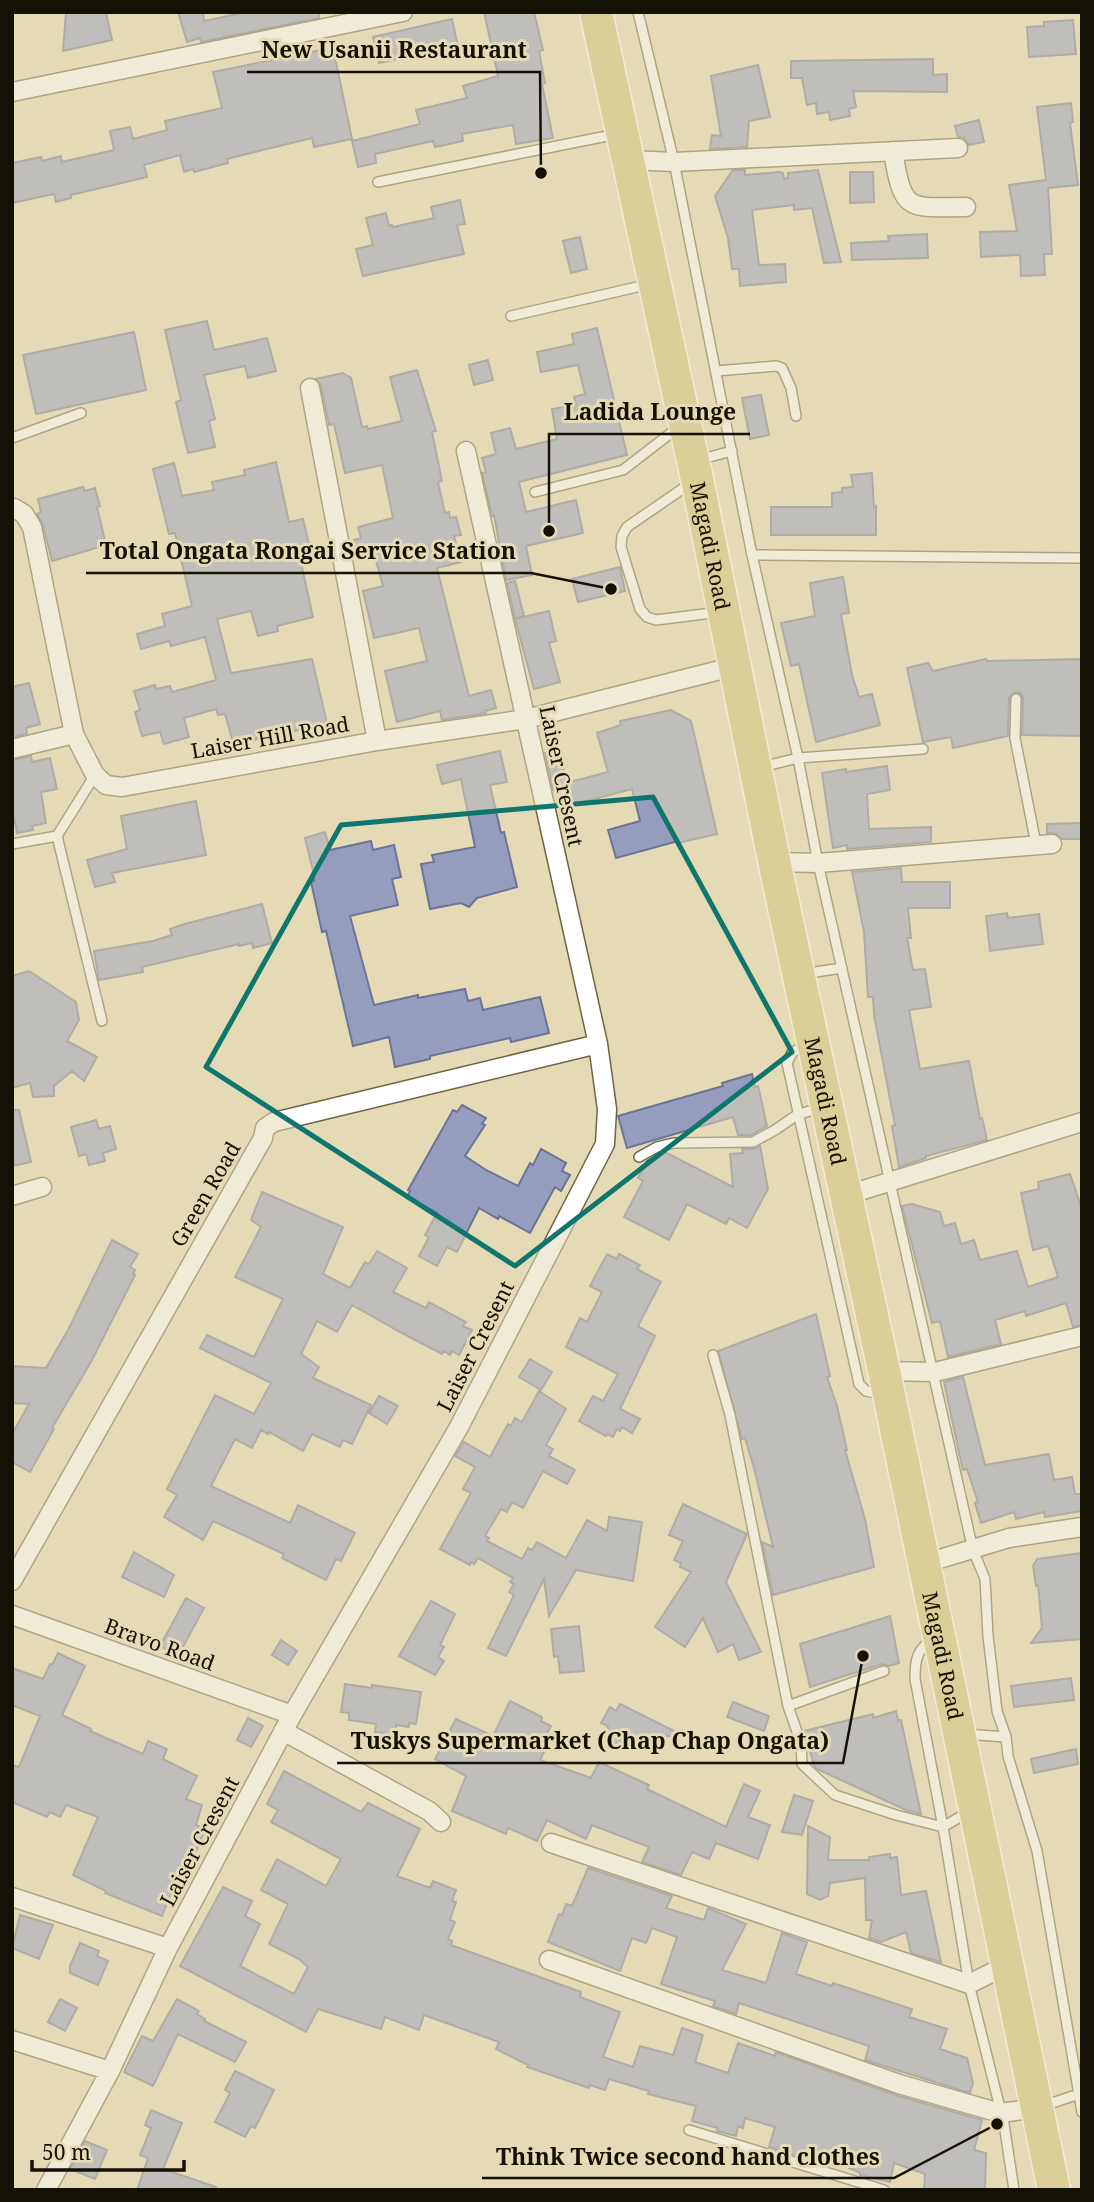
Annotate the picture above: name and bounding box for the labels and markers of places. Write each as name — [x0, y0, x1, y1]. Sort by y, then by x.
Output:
callout: New Usanii Restaurant — [247, 28, 540, 72]
callout: Ladida Lounge — [549, 390, 750, 434]
callout: Total Ongata Rongai Service Station — [86, 529, 531, 573]
callout: Tuskys Supermarket (Chap Chap Ongata) — [337, 1719, 843, 1763]
callout: Think Twice second hand clothes — [482, 2134, 894, 2178]

